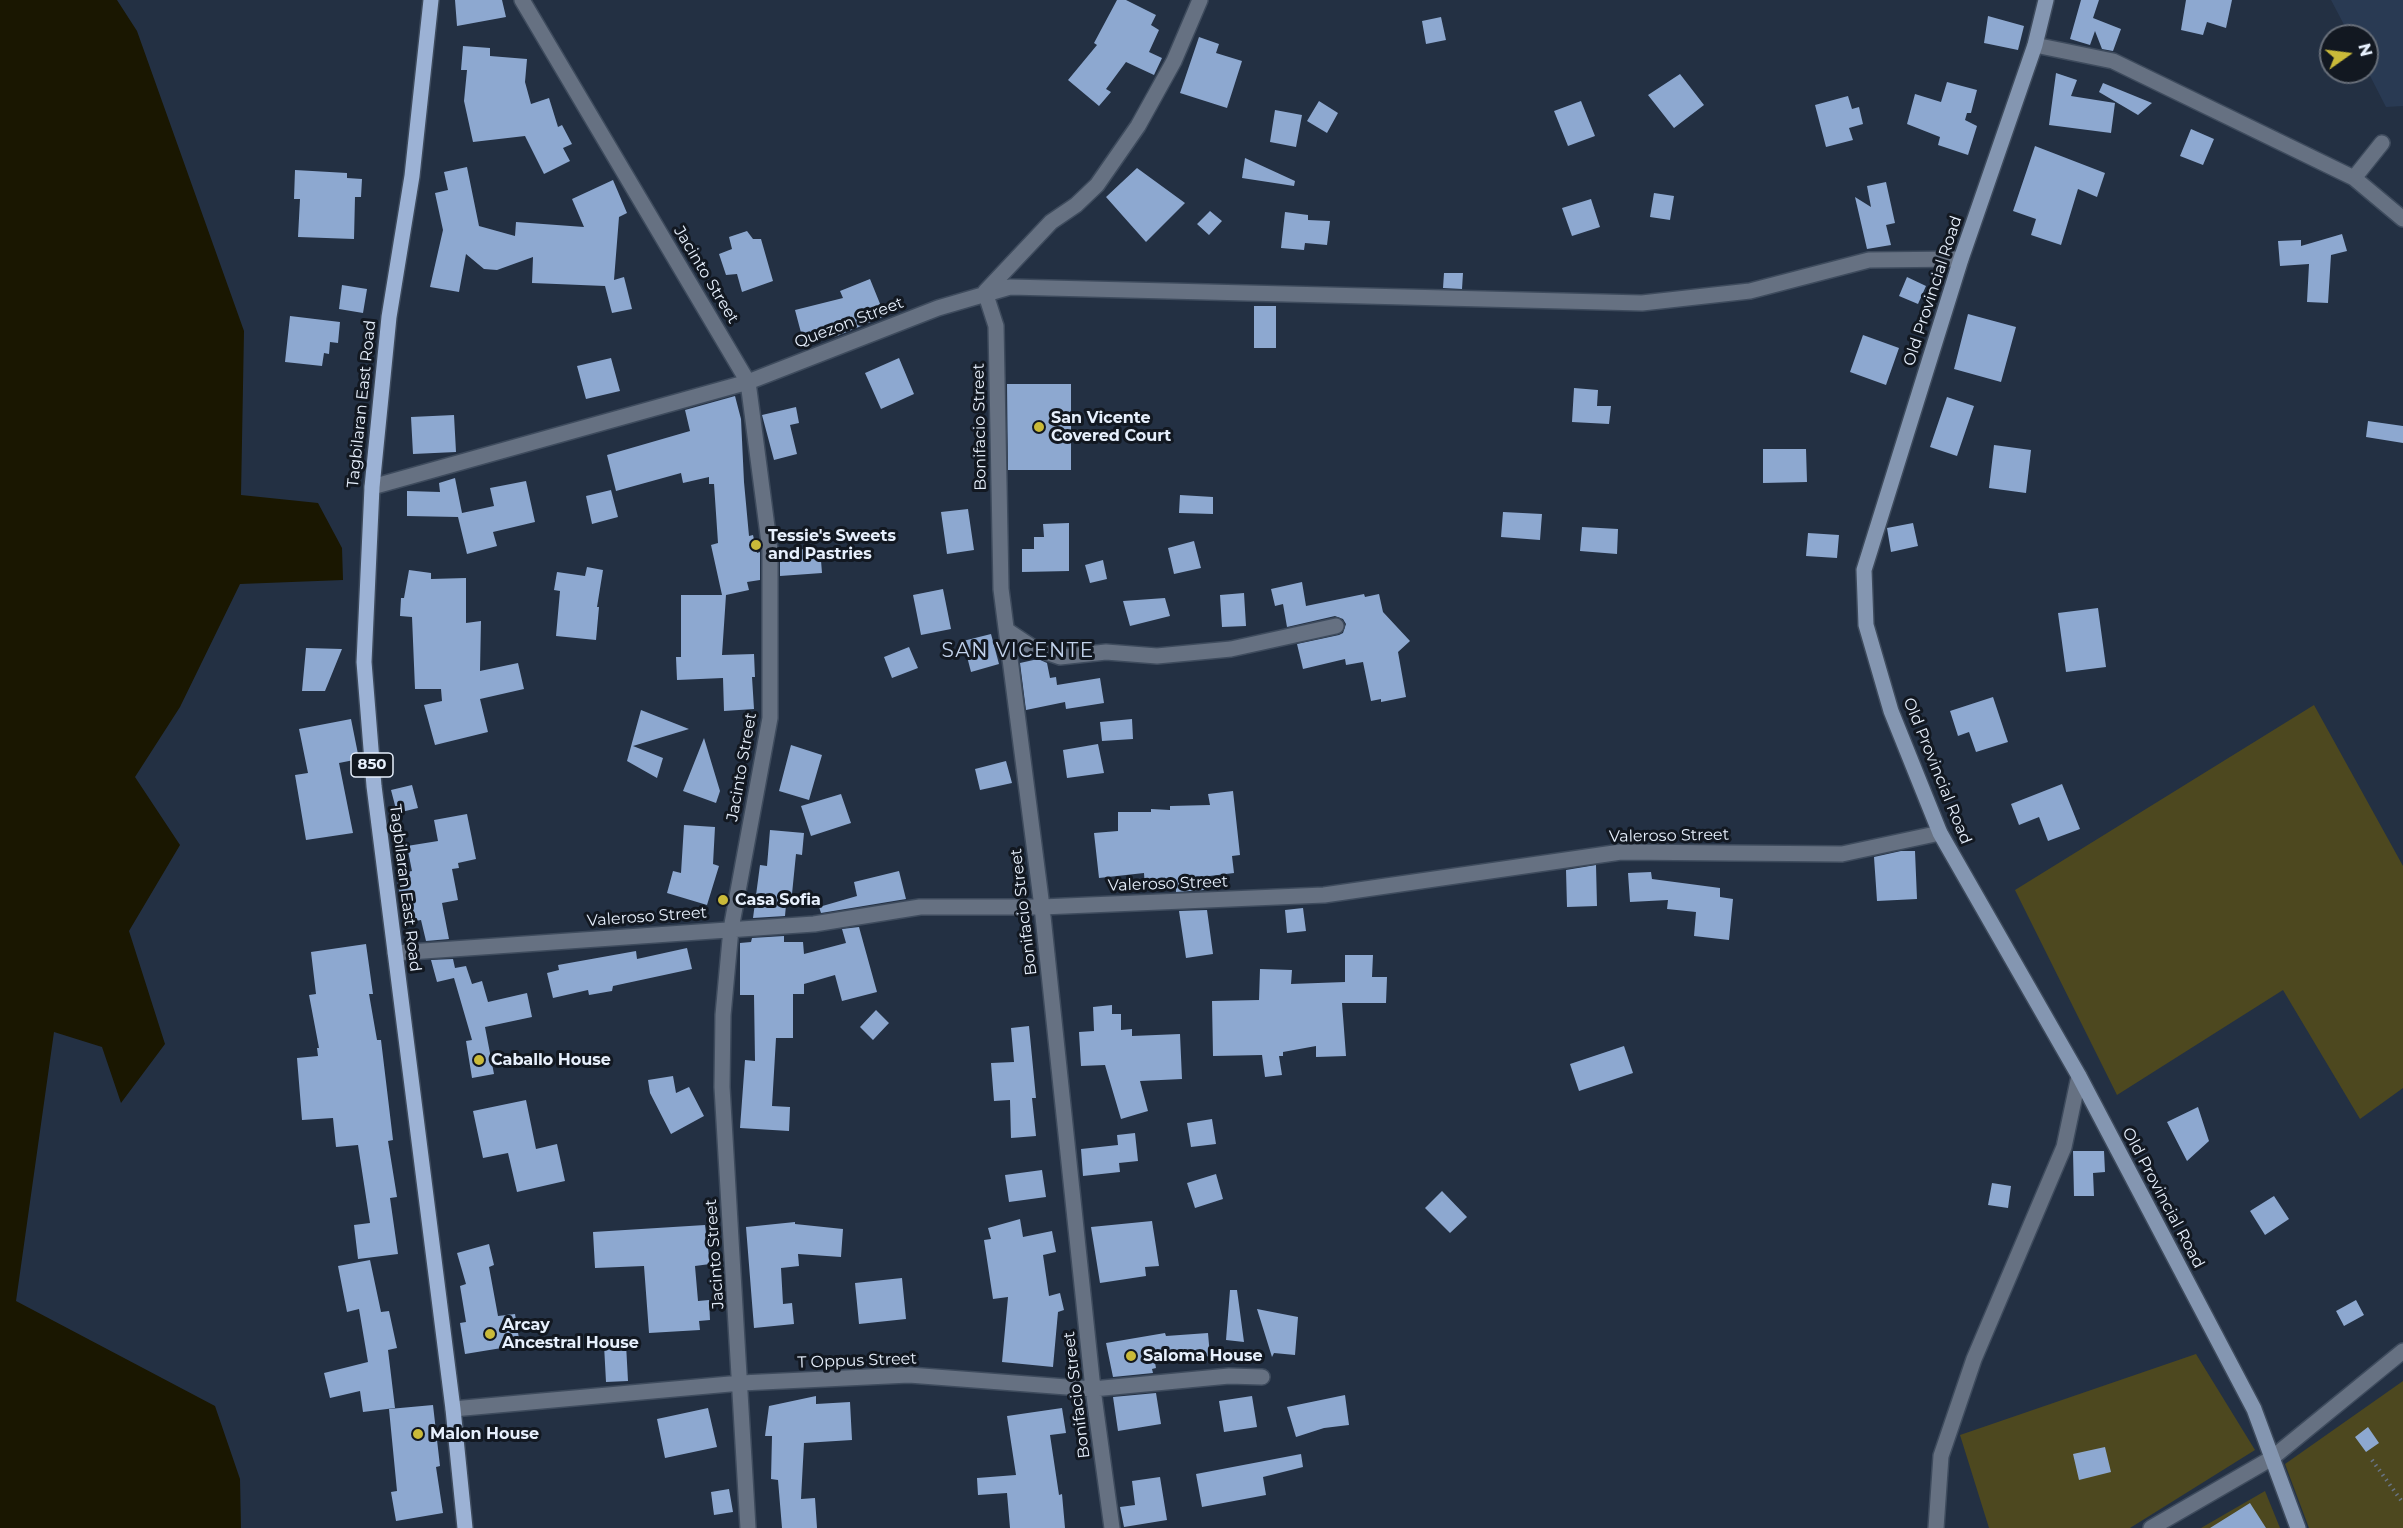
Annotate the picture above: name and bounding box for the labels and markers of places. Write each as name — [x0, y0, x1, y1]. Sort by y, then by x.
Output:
place label: San Vicente Covered Court — [1051, 408, 1171, 446]
marker: San Vicente Covered Court — [1032, 420, 1046, 434]
place label: Tessie's Sweets and Pastries — [768, 526, 896, 564]
marker: Tessie's Sweets and Pastries — [749, 538, 763, 552]
place label: Casa Sofia — [735, 890, 821, 910]
marker: Casa Sofia — [716, 893, 730, 907]
place label: Caballo House — [491, 1050, 611, 1070]
marker: Caballo House — [472, 1053, 486, 1067]
place label: Arcay Ancestral House — [502, 1315, 639, 1353]
marker: Arcay Ancestral House — [483, 1327, 497, 1341]
place label: Saloma House — [1143, 1346, 1263, 1366]
marker: Saloma House — [1124, 1349, 1138, 1363]
place label: Malon House — [430, 1424, 539, 1444]
marker: Malon House — [411, 1427, 425, 1441]

